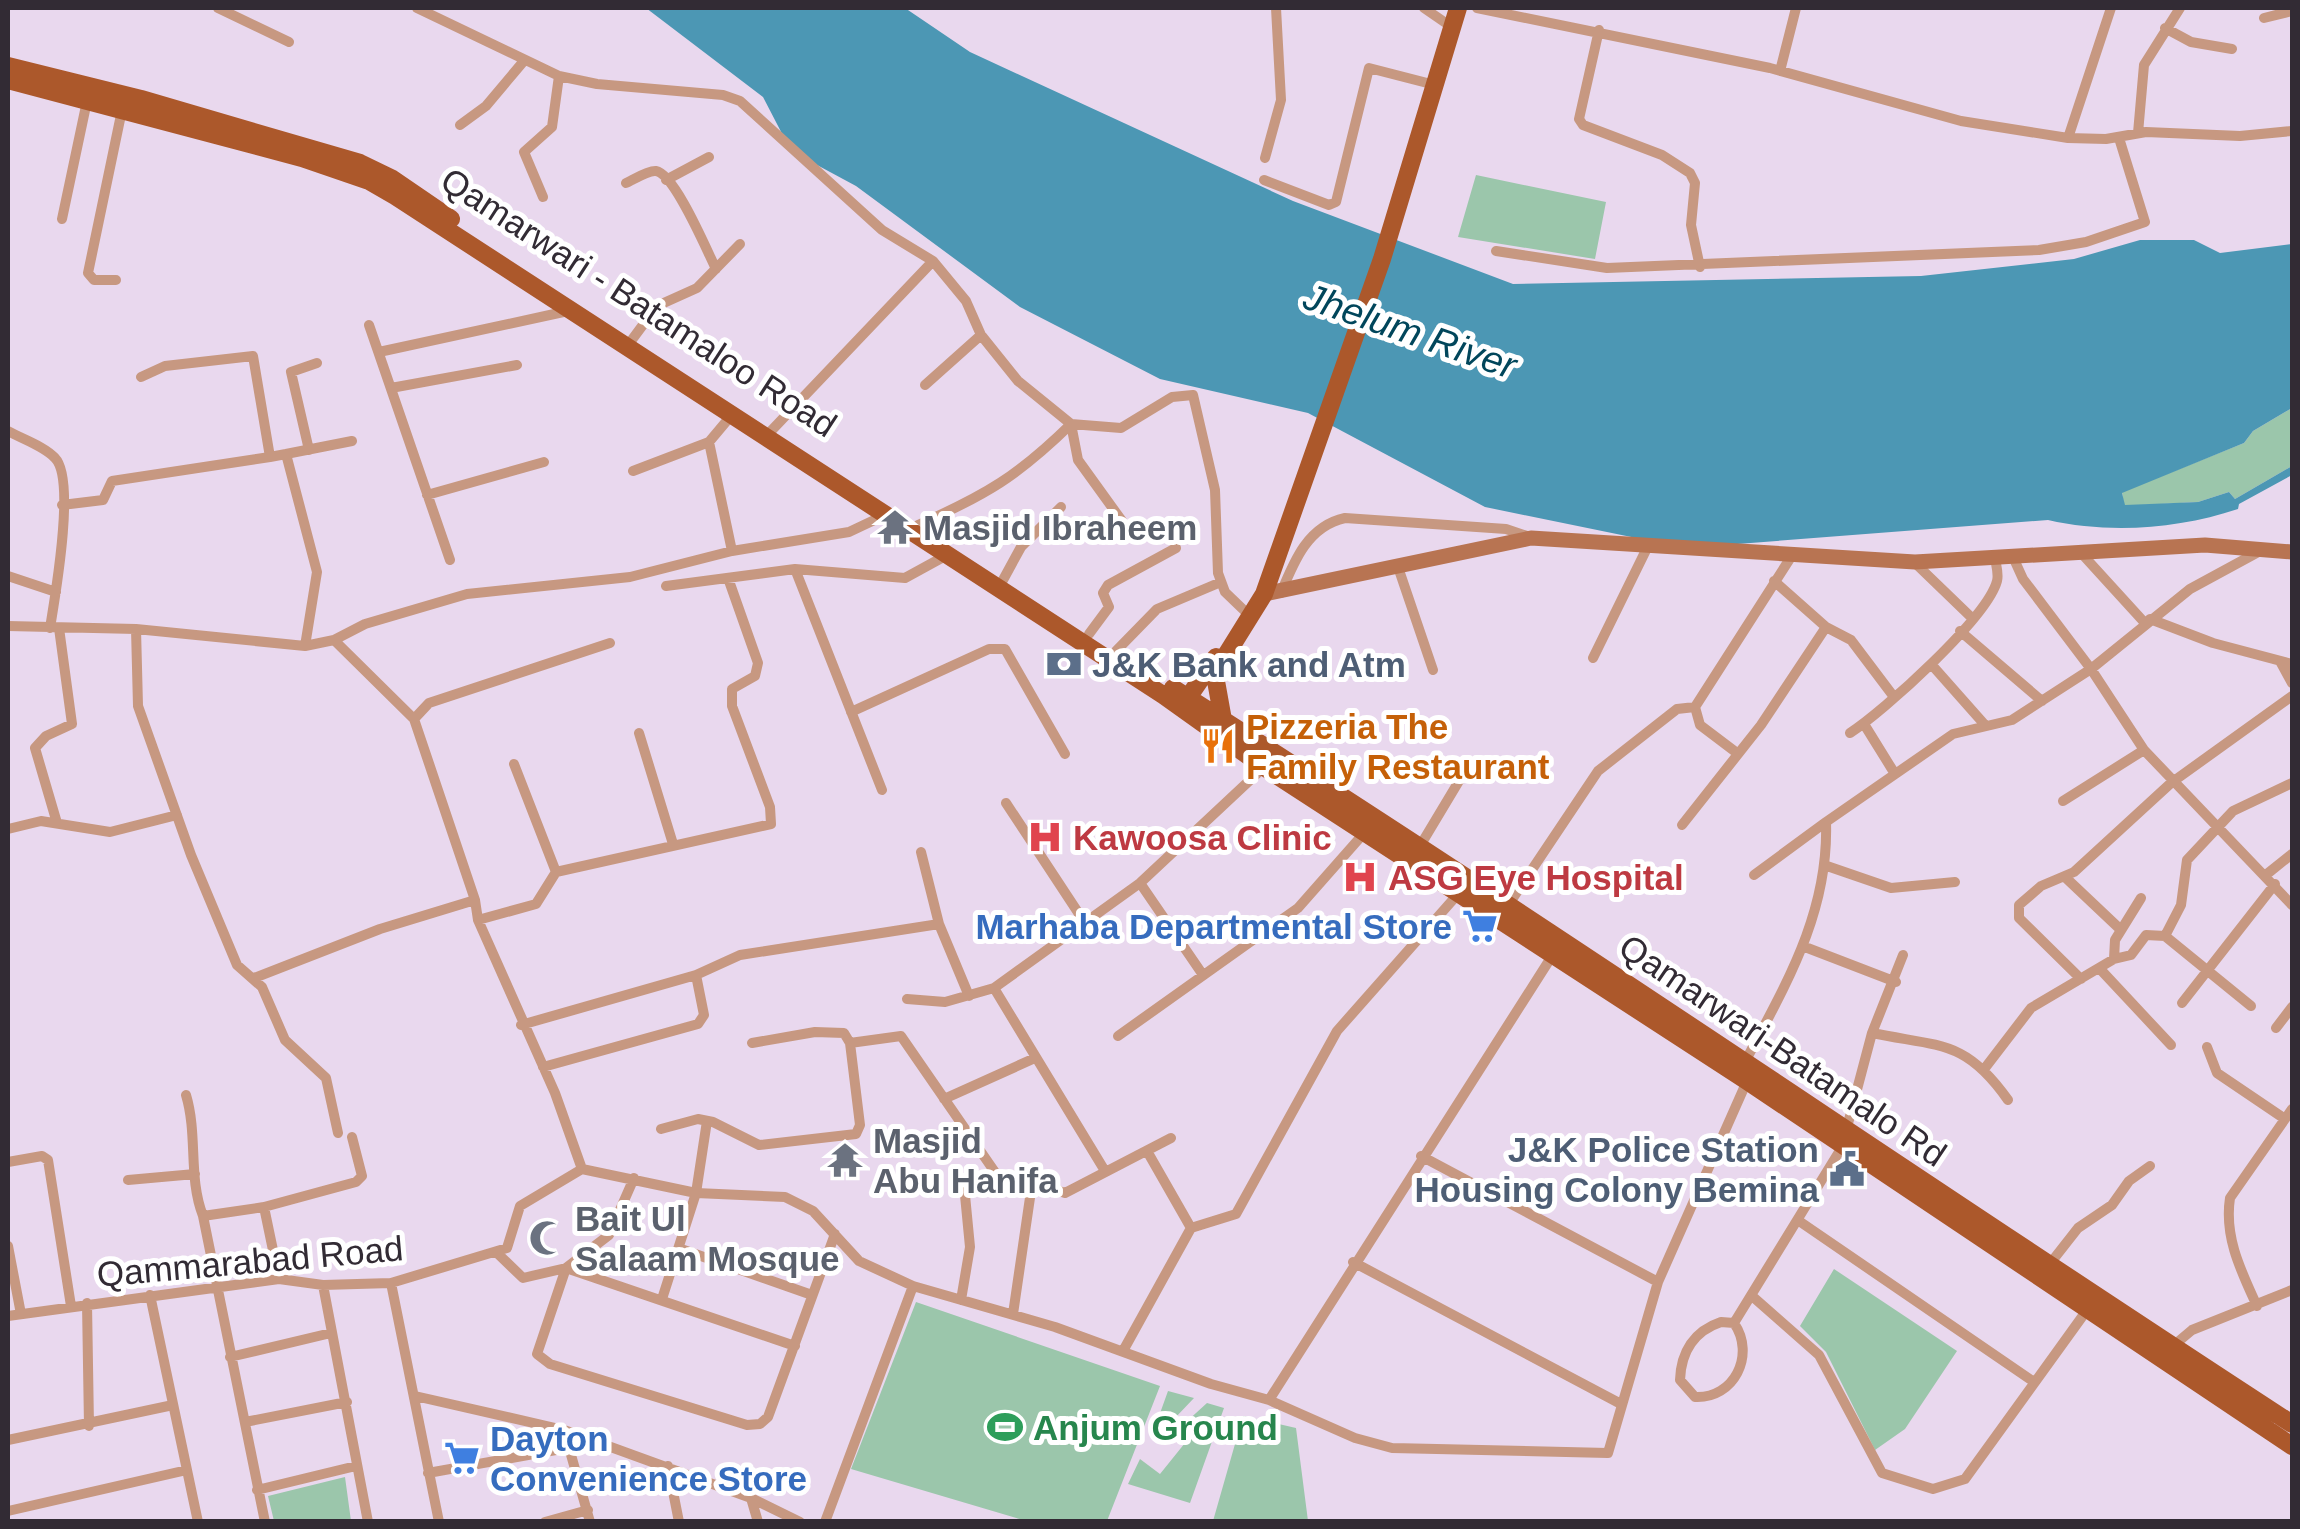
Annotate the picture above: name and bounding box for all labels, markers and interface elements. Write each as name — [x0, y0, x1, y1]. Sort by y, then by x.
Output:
street label: Qamarwari - Batamaloo Road — [434, 160, 844, 444]
water label: Jhelum River — [1297, 275, 1523, 387]
temple icon: Masjid Ibraheem — [876, 508, 914, 546]
place label: Masjid Ibraheem — [923, 508, 1197, 547]
bank icon: J&K Bank and Atm — [1045, 645, 1083, 683]
place label: J&K Bank and Atm — [1092, 645, 1406, 684]
place label: Pizzeria The Family Restaurant — [1246, 707, 1550, 786]
restaurant icon: Pizzeria The Family Restaurant — [1199, 727, 1237, 765]
hospital icon: Kawoosa Clinic — [1026, 818, 1064, 856]
place label: Kawoosa Clinic — [1073, 818, 1332, 857]
hospital icon: ASG Eye Hospital — [1341, 858, 1379, 896]
place label: ASG Eye Hospital — [1388, 858, 1684, 897]
place label: Marhaba Departmental Store — [975, 907, 1452, 946]
supermarket icon: Marhaba Departmental Store — [1461, 907, 1499, 945]
street label: Qamarwari-Batamalo Rd — [1612, 926, 1954, 1174]
place label: Masjid Abu Hanifa — [873, 1121, 1058, 1200]
place label: J&K Police Station Housing Colony Bemina — [1415, 1130, 1820, 1209]
temple icon: Masjid Abu Hanifa — [826, 1141, 864, 1179]
public building icon: J&K Police Station Housing Colony Bemina — [1828, 1150, 1866, 1188]
place label: Bait Ul Salaam Mosque — [575, 1199, 840, 1278]
mosque icon: Bait Ul Salaam Mosque — [528, 1219, 566, 1257]
street label: Qammarabad Road — [95, 1228, 405, 1294]
sports icon: Anjum Ground — [986, 1408, 1024, 1446]
place label: Anjum Ground — [1033, 1408, 1278, 1447]
place label: Dayton Convenience Store — [490, 1419, 807, 1498]
supermarket icon: Dayton Convenience Store — [443, 1439, 481, 1477]

